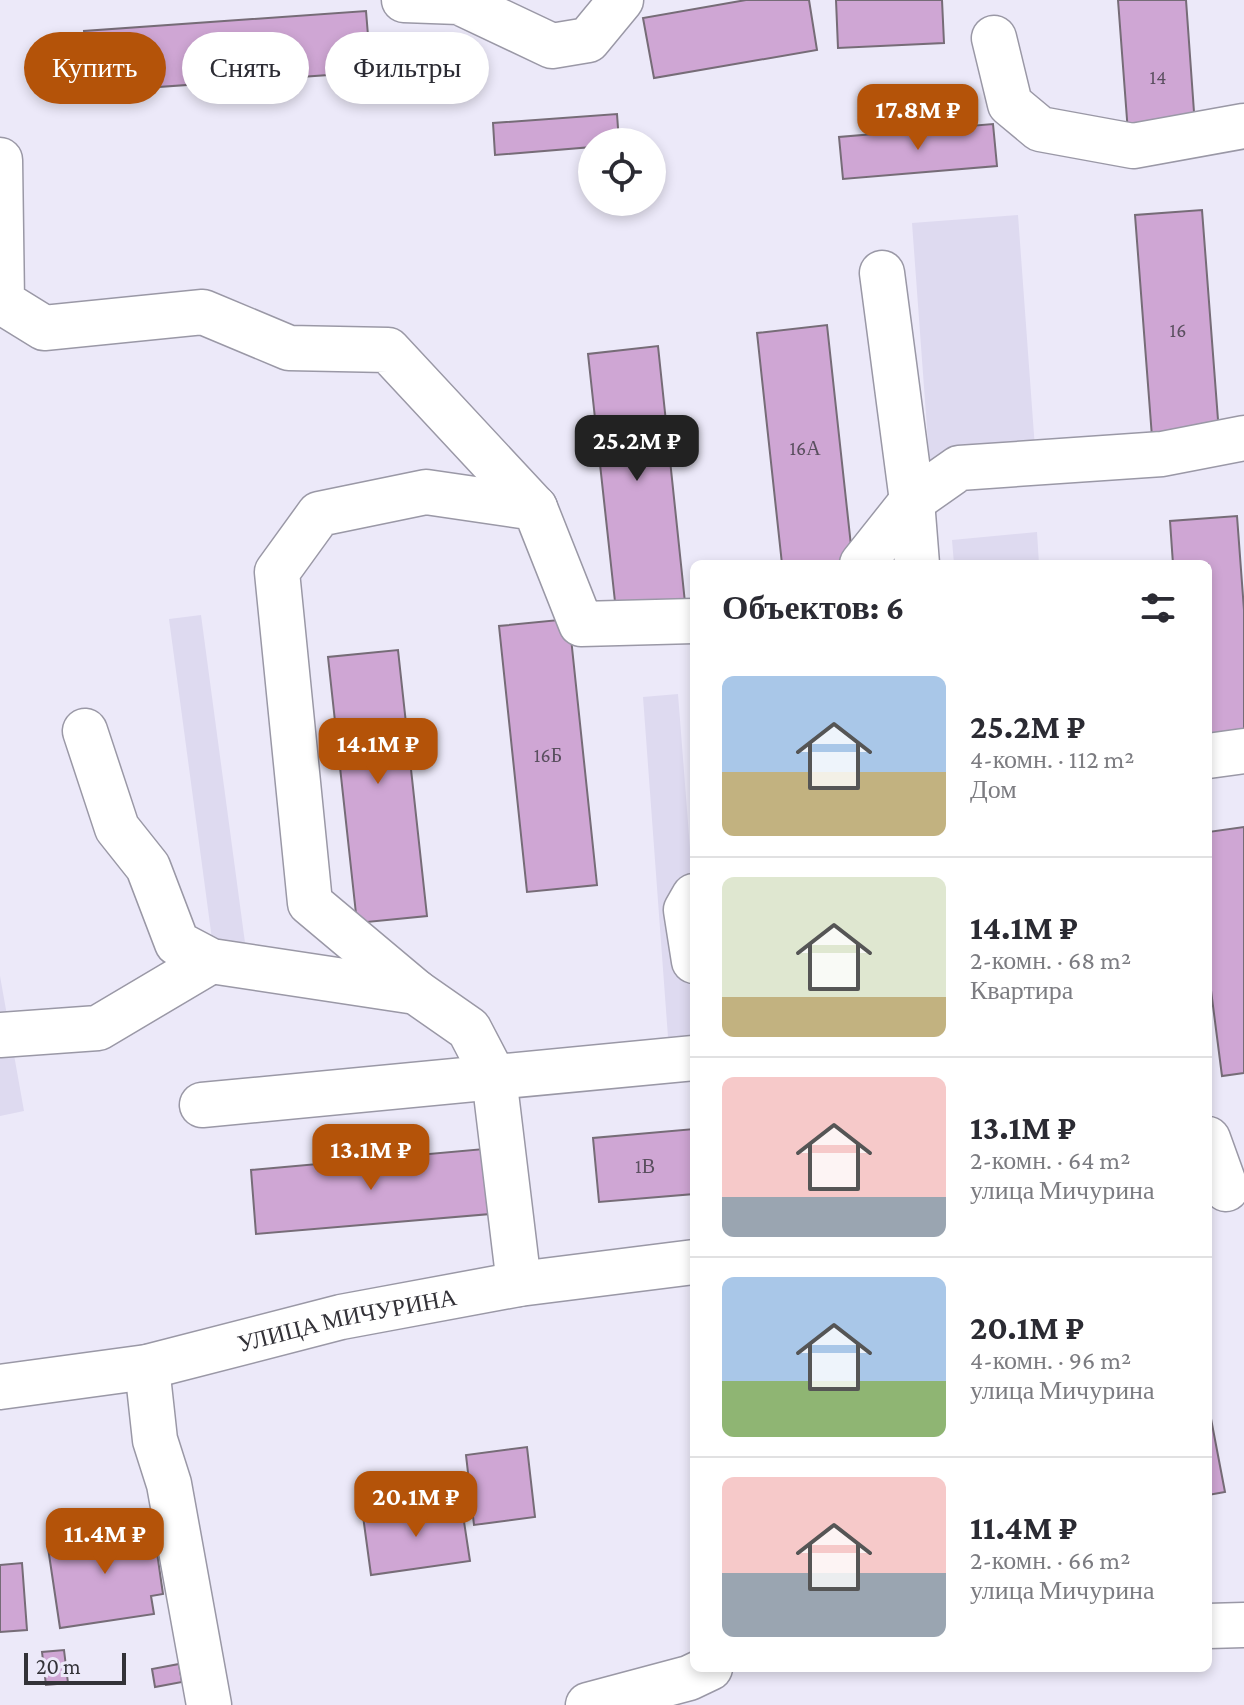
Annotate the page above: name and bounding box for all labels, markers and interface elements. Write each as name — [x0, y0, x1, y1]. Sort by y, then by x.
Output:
chip: Купить — [24, 32, 166, 104]
chip: Снять — [182, 32, 309, 104]
chip: Фильтры — [325, 32, 489, 104]
house number: 14 — [1150, 66, 1166, 88]
pin: 17.8M ₽ — [844, 84, 992, 152]
text: 17.8M ₽ — [875, 95, 961, 124]
map controls — [578, 128, 666, 216]
button: locate — [578, 128, 666, 216]
house number: 16 — [1170, 319, 1186, 341]
pin: 25.2M ₽ — [563, 415, 711, 483]
text: 25.2M ₽ — [593, 426, 681, 455]
house number: 16А — [789, 437, 821, 459]
icon: filters — [1136, 586, 1180, 630]
text: Объектов: 6 — [722, 589, 904, 626]
icon: home — [786, 708, 882, 804]
text: 25.2M ₽ — [970, 708, 1086, 745]
pin: 14.1M ₽ — [304, 718, 452, 786]
text: 14.1M ₽ — [337, 729, 419, 758]
house number: 16Б — [534, 744, 562, 766]
text: 4-комн. · 112 m² — [970, 745, 1134, 774]
text: Дом — [970, 775, 1017, 804]
icon: home — [786, 909, 882, 1005]
text: 14.1M ₽ — [970, 909, 1078, 946]
text: 2-комн. · 68 m² — [970, 946, 1131, 975]
text: Квартира — [970, 976, 1073, 1005]
icon: home — [786, 1109, 882, 1205]
text: 13.1M ₽ — [970, 1109, 1076, 1146]
pin: 13.1M ₽ — [297, 1124, 445, 1192]
text: 13.1M ₽ — [330, 1135, 412, 1164]
text: 2-комн. · 64 m² — [970, 1146, 1130, 1175]
house number: 1В — [635, 1155, 655, 1177]
text: улица Мичурина — [970, 1176, 1155, 1205]
street label: УЛИЦА МИЧУРИНА — [234, 1282, 459, 1357]
icon: home — [786, 1309, 882, 1405]
text: 20.1M ₽ — [970, 1309, 1084, 1346]
text: 4-комн. · 96 m² — [970, 1346, 1131, 1375]
text: улица Мичурина — [970, 1376, 1155, 1405]
pin: 20.1M ₽ — [342, 1471, 490, 1539]
text: 20.1M ₽ — [372, 1482, 460, 1511]
pin: 11.4M ₽ — [31, 1508, 179, 1576]
icon: home — [786, 1509, 882, 1605]
text: 11.4M ₽ — [970, 1509, 1078, 1546]
text: 11.4M ₽ — [64, 1519, 146, 1548]
text: 2-комн. · 66 m² — [970, 1546, 1130, 1575]
text: улица Мичурина — [970, 1576, 1155, 1605]
scale bar — [24, 1649, 126, 1685]
text: 20 m — [36, 1654, 81, 1679]

